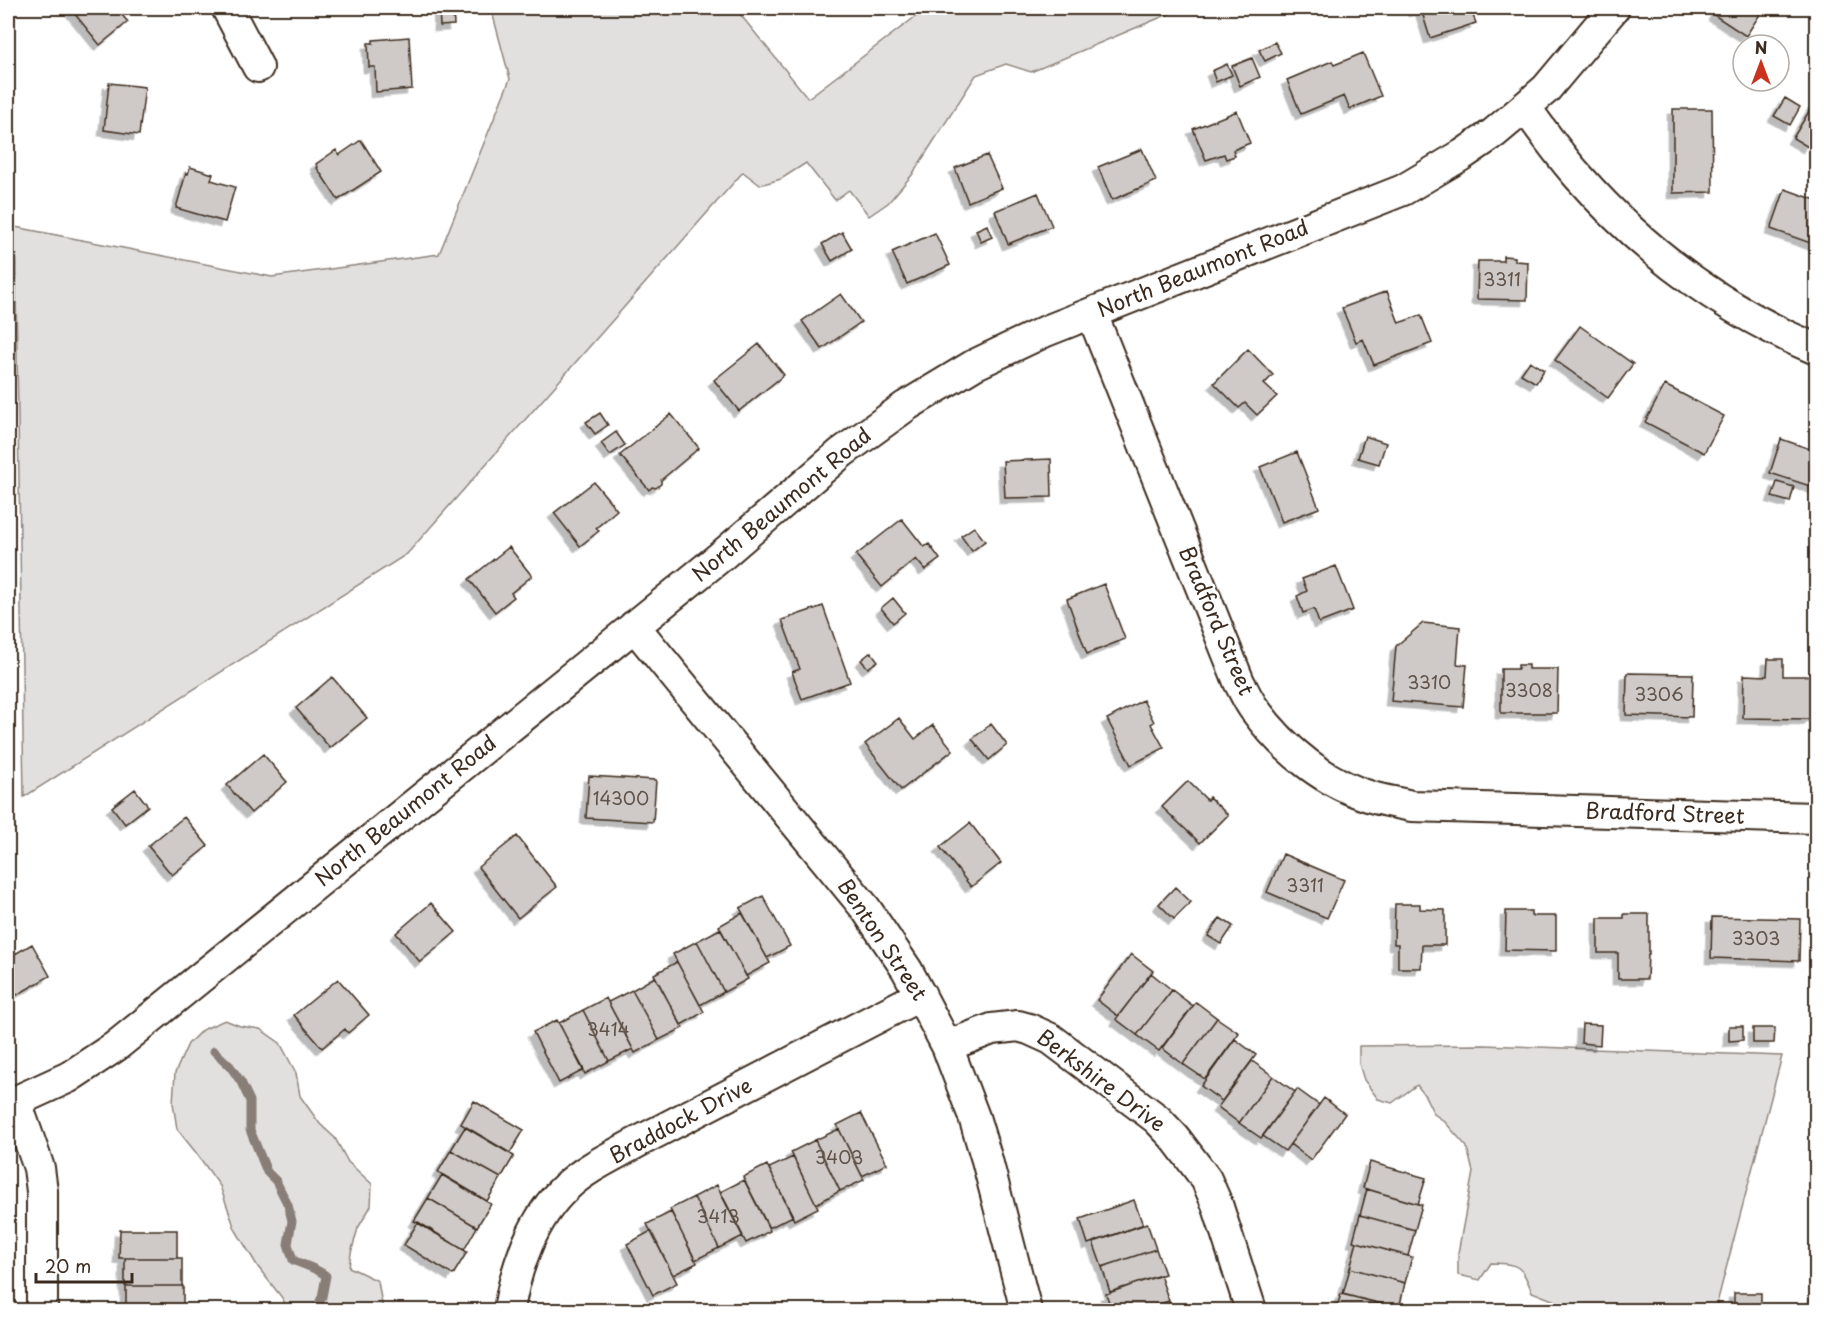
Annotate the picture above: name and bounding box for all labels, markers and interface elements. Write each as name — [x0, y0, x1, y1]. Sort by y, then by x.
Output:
north arrow — [1731, 33, 1791, 93]
text: N — [1755, 35, 1767, 59]
street label: North Beaumont Road — [1092, 210, 1313, 324]
house number: 3311 — [1483, 265, 1521, 292]
street label: North Beaumont Road — [684, 419, 877, 588]
street label: Bradford Street — [1172, 541, 1264, 700]
house number: 3310 — [1407, 668, 1451, 695]
house number: 3308 — [1505, 676, 1553, 703]
house number: 3306 — [1634, 680, 1684, 707]
street label: North Beaumont Road — [307, 726, 502, 893]
house number: 14300 — [593, 784, 649, 811]
street label: Bradford Street — [1585, 793, 1745, 831]
house number: 3311 — [1286, 871, 1324, 898]
street label: Benton Street — [831, 872, 936, 1006]
house number: 3303 — [1732, 924, 1780, 951]
house number: 3414 — [586, 1015, 630, 1042]
street label: Berkshire Drive — [1031, 1020, 1173, 1139]
street label: Braddock Drive — [603, 1068, 757, 1170]
house number: 3403 — [815, 1143, 863, 1170]
house number: 3413 — [696, 1202, 740, 1229]
scale bar — [36, 1246, 132, 1284]
text: 20 m — [45, 1252, 91, 1279]

